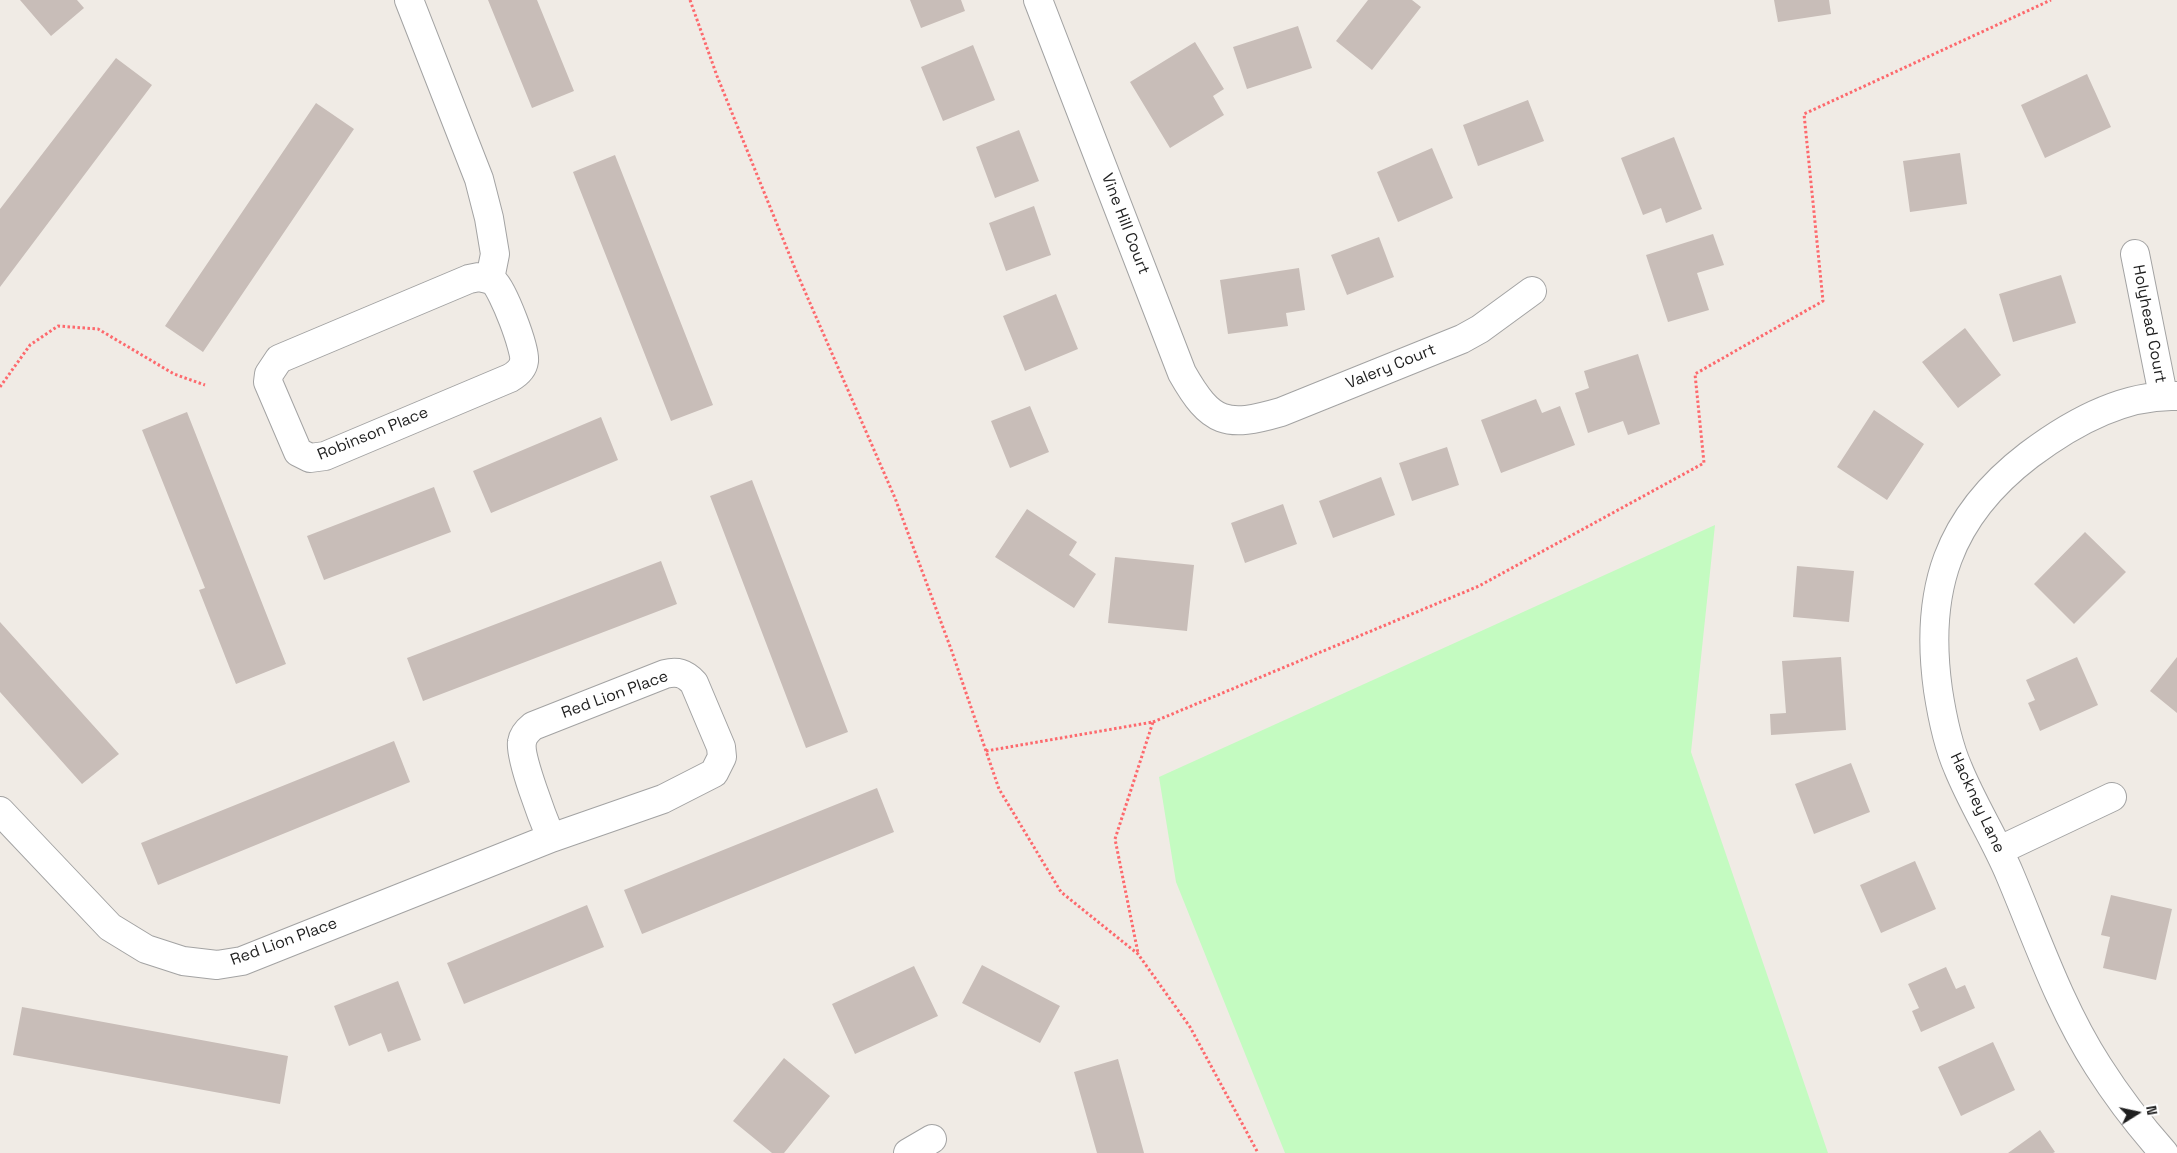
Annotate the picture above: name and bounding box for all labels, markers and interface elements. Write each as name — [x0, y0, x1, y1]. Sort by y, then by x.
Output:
street label: Vine Hill Court — [1097, 171, 1153, 277]
street label: Holyhead Court — [2128, 263, 2170, 385]
street label: Valery Court — [1343, 340, 1439, 394]
street label: Robinson Place — [315, 403, 431, 465]
street label: Red Lion Place — [559, 667, 671, 723]
street label: Hackney Lane — [1945, 750, 2009, 856]
street label: Red Lion Place — [228, 914, 340, 970]
north arrow — [2112, 1088, 2162, 1138]
text: N — [2142, 1104, 2161, 1117]

